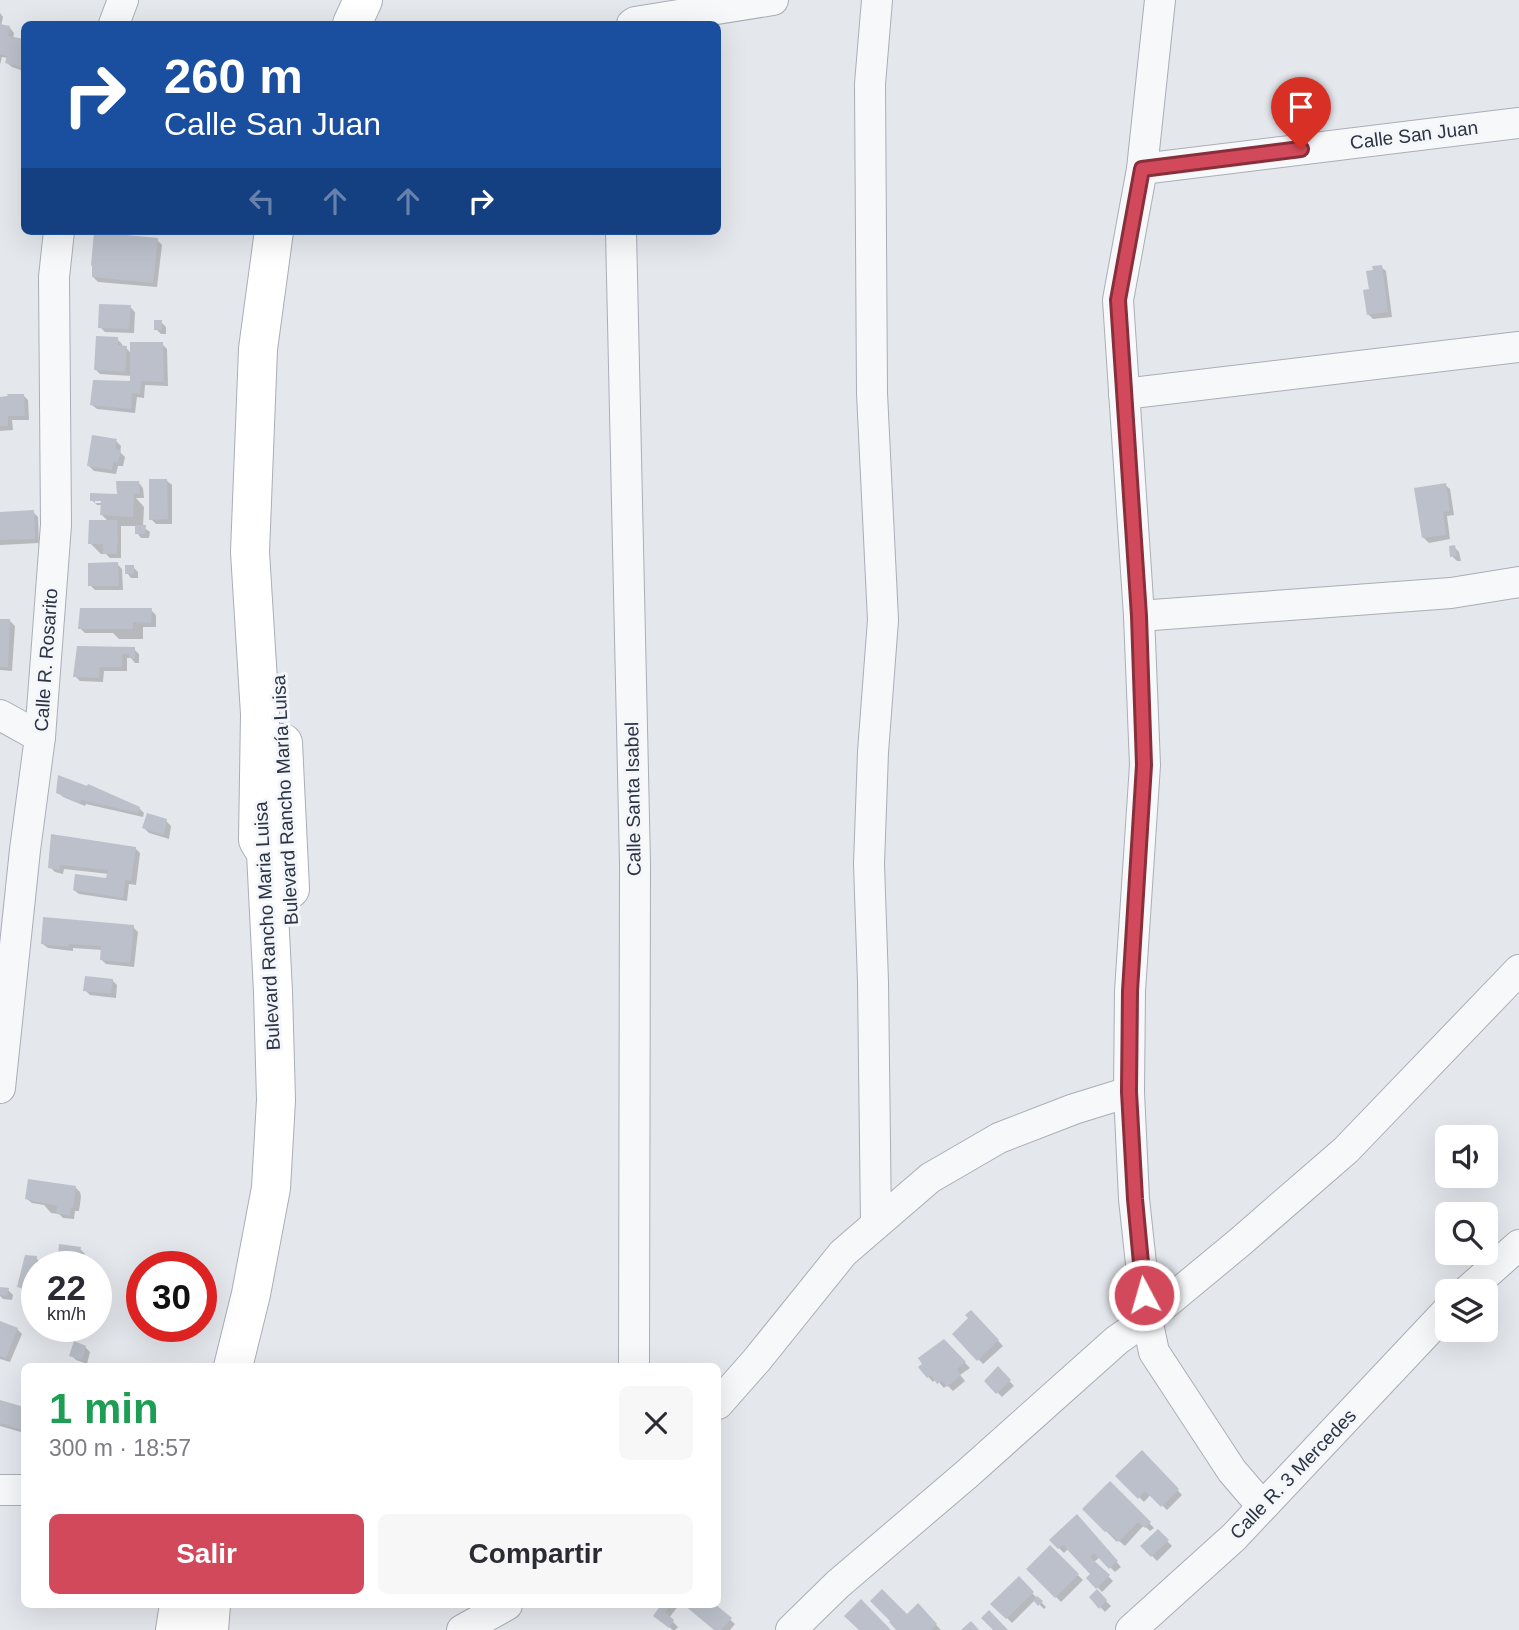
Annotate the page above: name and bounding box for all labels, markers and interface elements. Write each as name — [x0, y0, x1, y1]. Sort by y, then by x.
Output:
icon: right — [49, 49, 140, 140]
text: 260 m — [164, 49, 303, 103]
pin — [1271, 77, 1331, 149]
icon: arrive — [1282, 88, 1320, 126]
text: Calle San Juan — [164, 106, 381, 142]
street label: Calle San Juan — [1349, 117, 1479, 153]
icon: left — [243, 182, 281, 220]
icon: ahead — [316, 182, 354, 220]
icon: ahead — [389, 182, 427, 220]
icon: right — [462, 182, 500, 220]
street label: Calle R. Rosarito — [31, 588, 61, 732]
street label: Bulevard Rancho María Luisa — [268, 674, 302, 926]
street label: Calle Santa Isabel — [621, 722, 645, 876]
street label: Bulevard Rancho Maria Luisa — [250, 801, 284, 1051]
map controls — [1435, 1125, 1498, 1342]
button: sound — [1435, 1125, 1498, 1188]
button: search — [1435, 1202, 1498, 1265]
speed limit sign: 30 — [126, 1251, 217, 1342]
position arrow — [1107, 1258, 1181, 1332]
text: 22 — [47, 1268, 86, 1307]
button: layers — [1435, 1279, 1498, 1342]
text: km/h — [47, 1304, 86, 1324]
text: 1 min — [49, 1385, 159, 1432]
button: close — [619, 1386, 693, 1460]
street label: Calle R. 3 Mercedes — [1226, 1405, 1360, 1543]
text: 300 m · 18:57 — [49, 1435, 191, 1461]
button: Salir — [49, 1514, 364, 1594]
button: Compartir — [378, 1514, 693, 1594]

